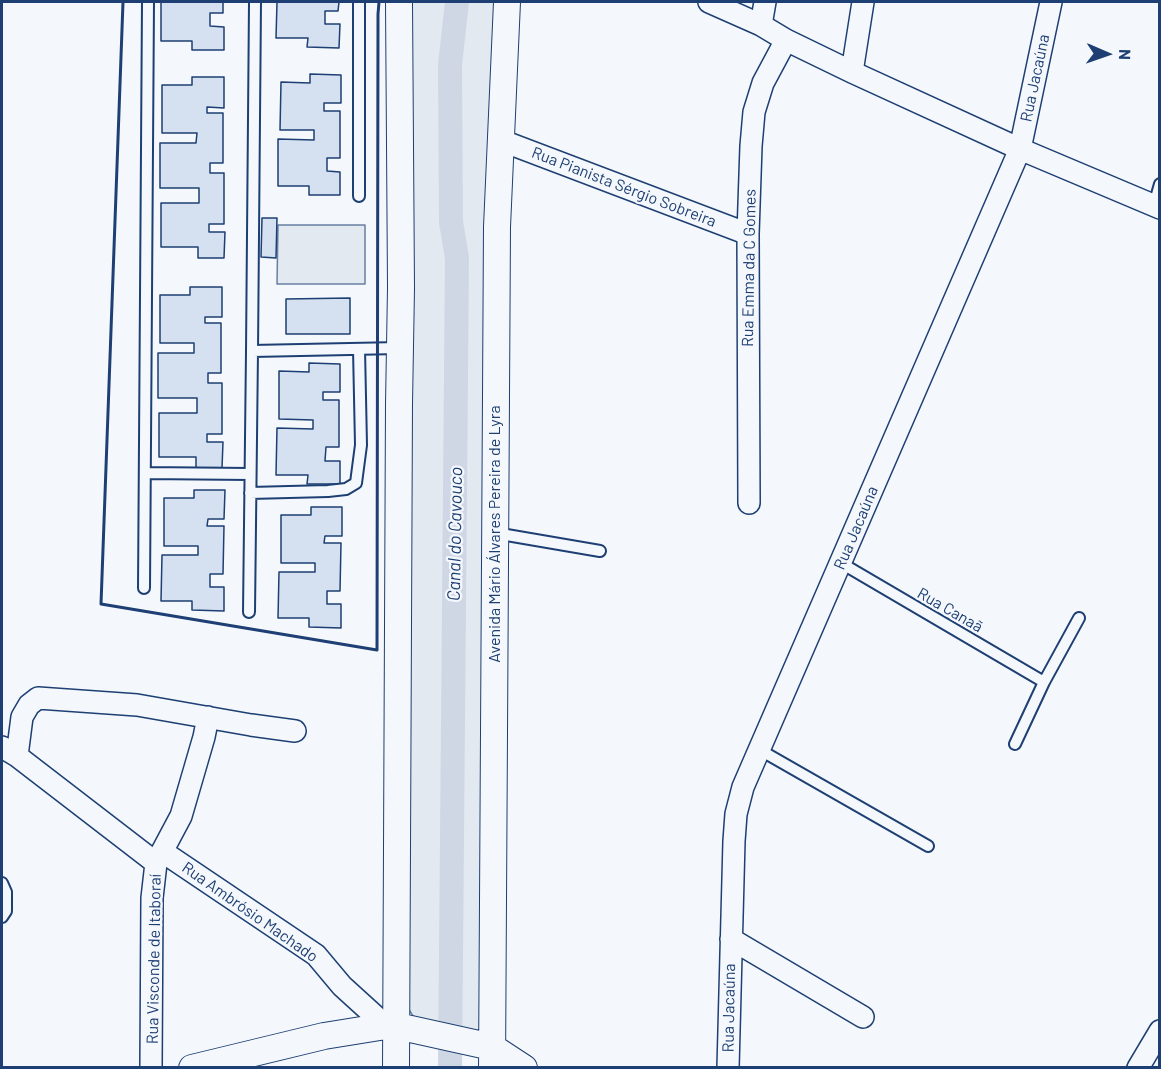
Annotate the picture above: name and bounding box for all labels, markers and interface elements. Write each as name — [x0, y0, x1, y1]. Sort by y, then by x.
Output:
north arrow — [1077, 24, 1137, 84]
street label: Rua Jacaúna — [1016, 32, 1054, 124]
text: N — [1116, 49, 1135, 60]
street label: Rua Pianista Sérgio Sobreira — [529, 143, 719, 231]
street label: Rua Emma da C Gomes — [738, 189, 760, 347]
street label: Avenida Mário Álvares Pereira de Lyra — [485, 405, 505, 663]
water label: Canal do Cavouco — [443, 467, 467, 601]
street label: Rua Jacaúna — [830, 483, 882, 573]
street label: Rua Canaã — [914, 584, 986, 636]
street label: Rua Ambrósio Machado — [178, 858, 322, 966]
street label: Rua Visconde de Itaboraí — [143, 874, 165, 1044]
street label: Rua Jacaúna — [719, 963, 739, 1053]

